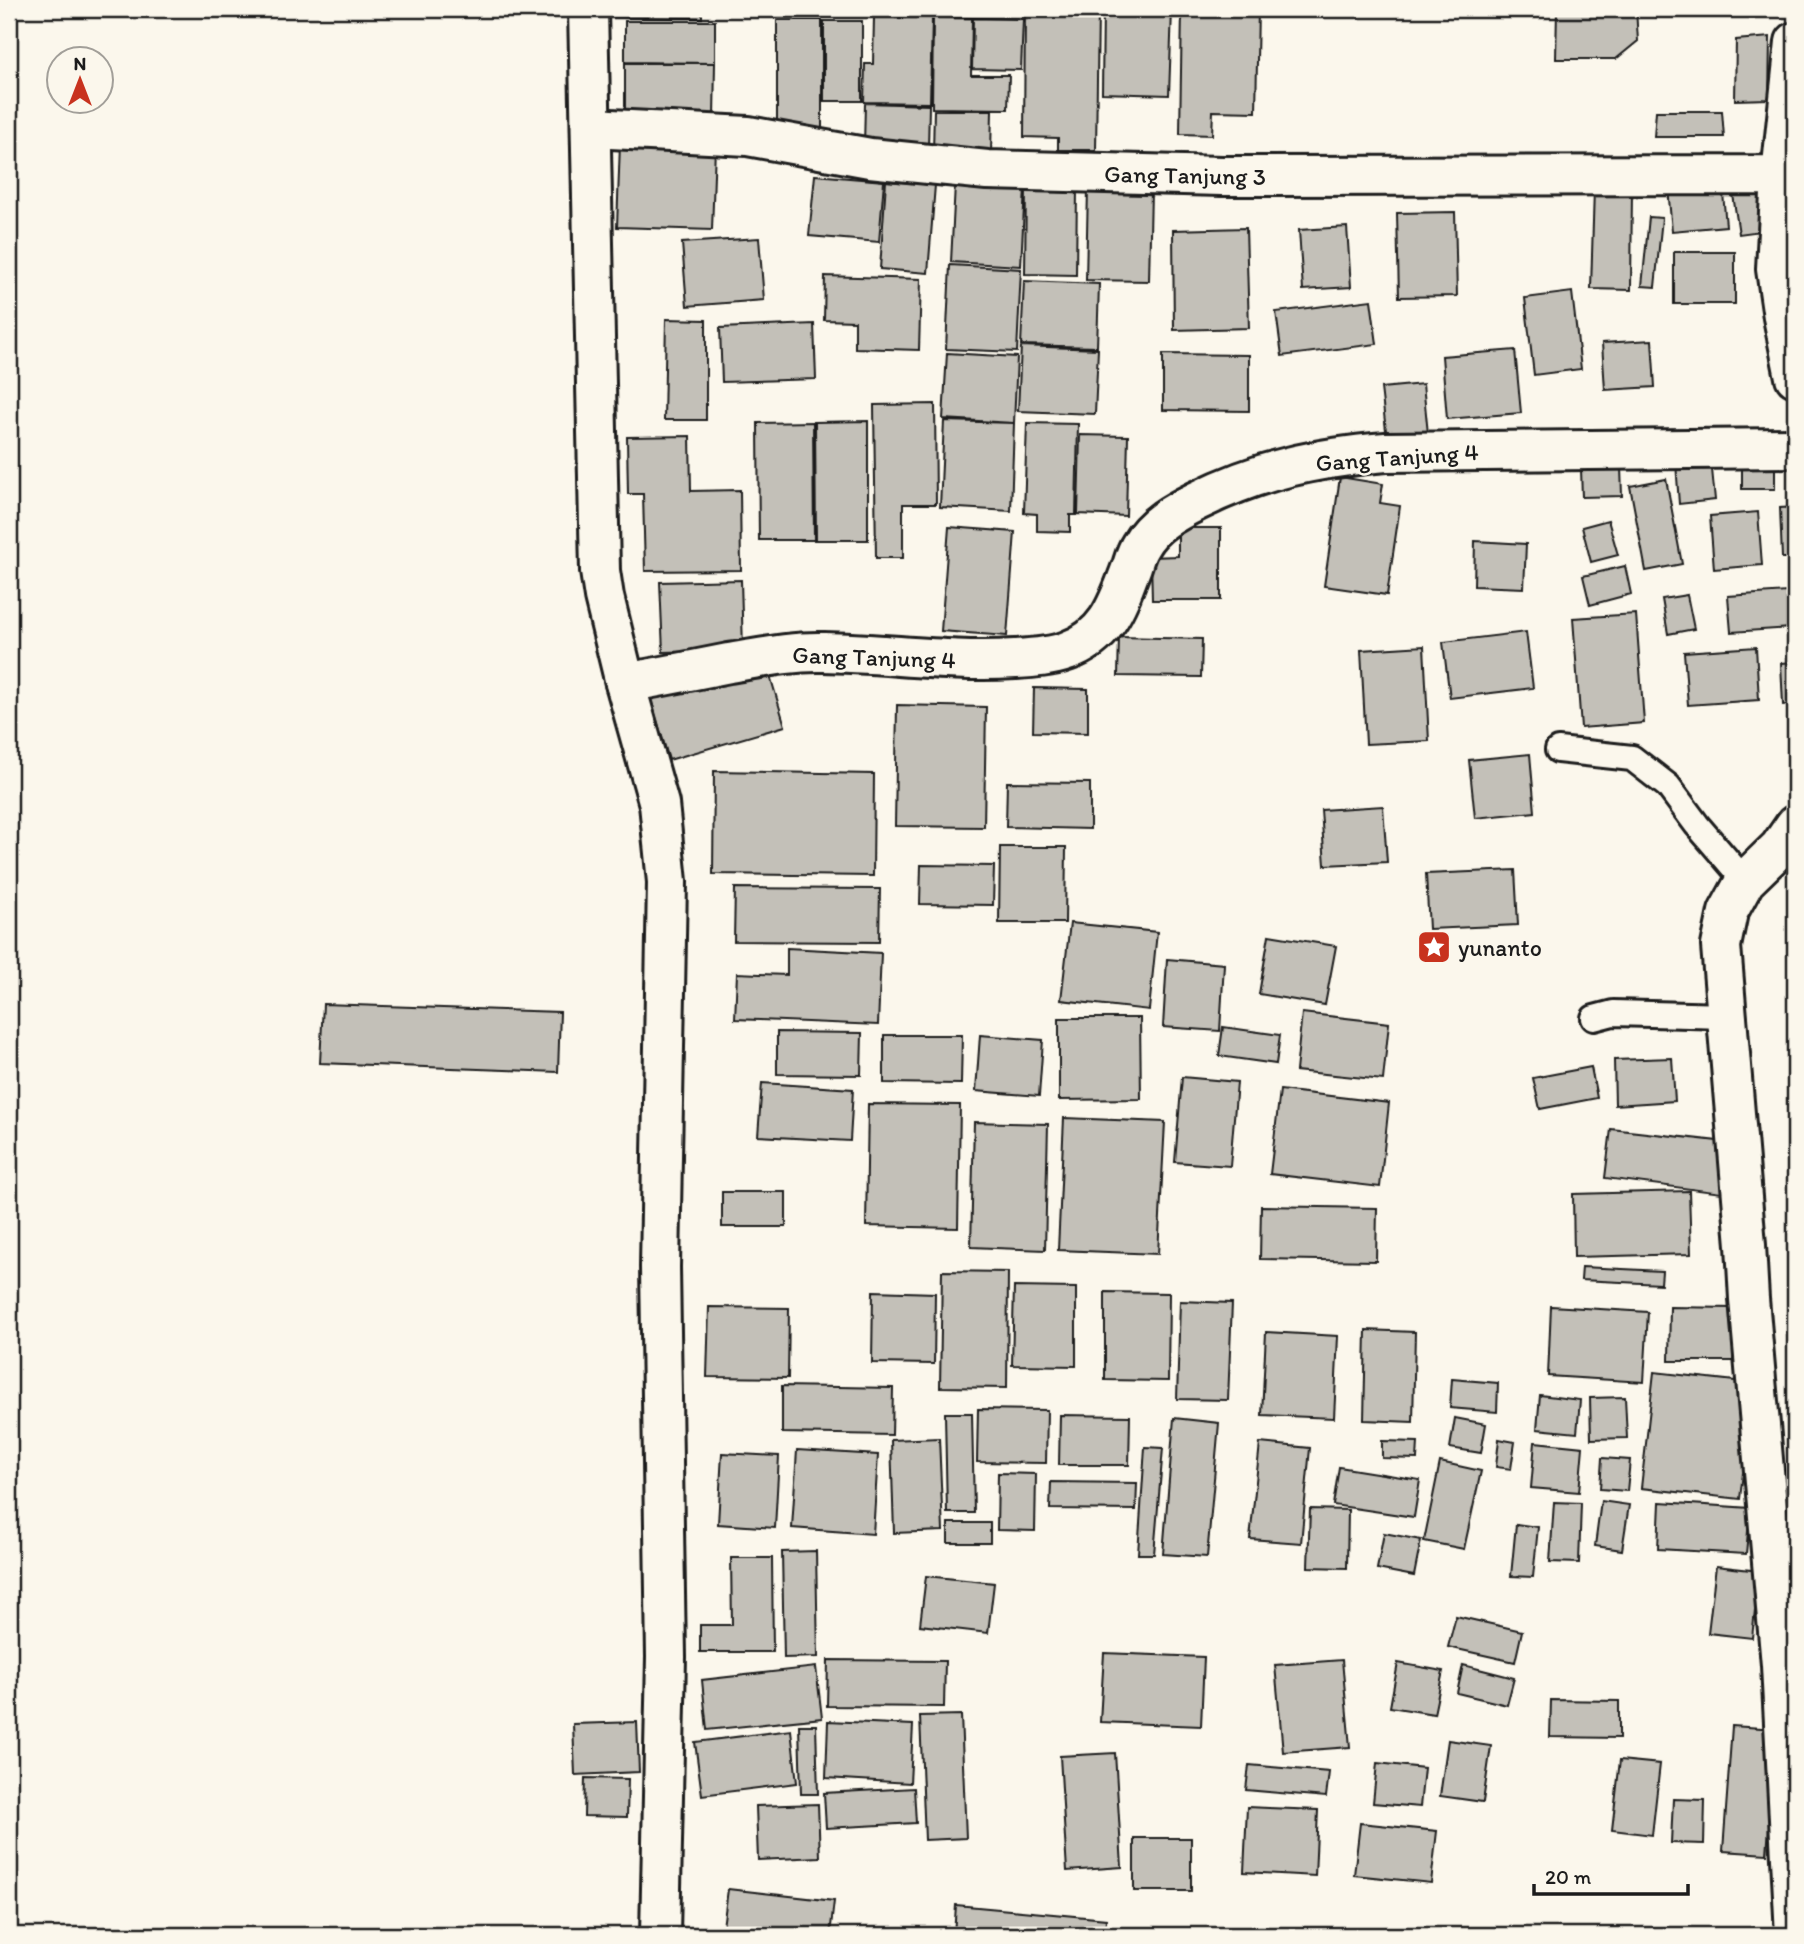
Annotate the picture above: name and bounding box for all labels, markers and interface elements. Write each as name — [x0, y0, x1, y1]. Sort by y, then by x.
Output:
north arrow — [46, 46, 116, 116]
text: N — [74, 52, 86, 75]
street label: Gang Tanjung 3 — [1104, 159, 1266, 191]
street label: Gang Tanjung 4 — [1315, 437, 1479, 477]
street label: Gang Tanjung 4 — [792, 640, 956, 674]
place icon: yunanto — [1415, 928, 1453, 966]
place label: yunanto — [1458, 933, 1542, 962]
scale bar — [1534, 1853, 1688, 1897]
text: 20 m — [1545, 1864, 1592, 1889]

